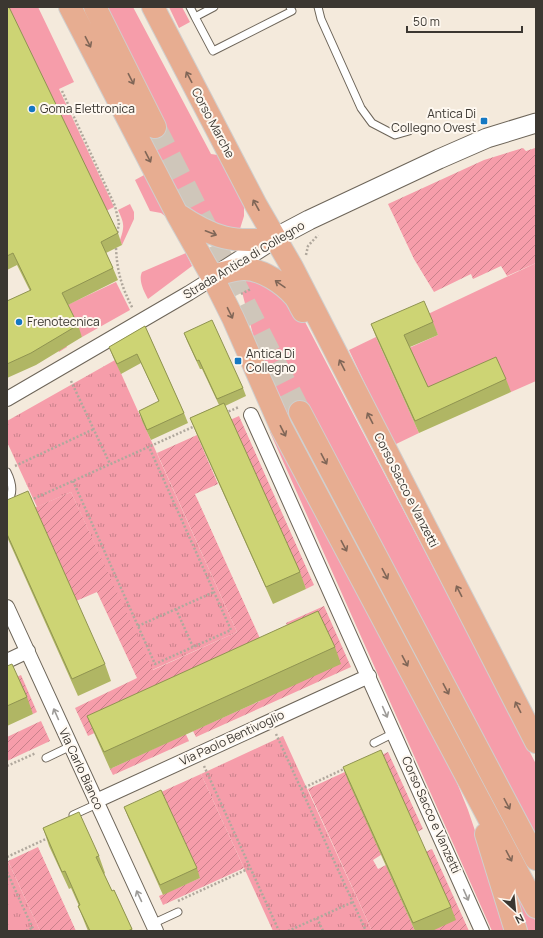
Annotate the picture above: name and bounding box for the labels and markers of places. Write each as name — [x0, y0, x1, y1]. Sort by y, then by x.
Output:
place label: Goma Elettronica — [40, 100, 135, 117]
marker: Goma Elettronica — [27, 104, 37, 114]
place label: Antica Di Collegno Ovest — [391, 105, 476, 136]
marker: Antica Di Collegno Ovest — [479, 116, 489, 126]
place label: Frenotecnica — [27, 313, 100, 330]
marker: Frenotecnica — [14, 317, 24, 327]
place label: Antica Di Collegno — [246, 345, 296, 376]
marker: Antica Di Collegno — [233, 356, 243, 366]

